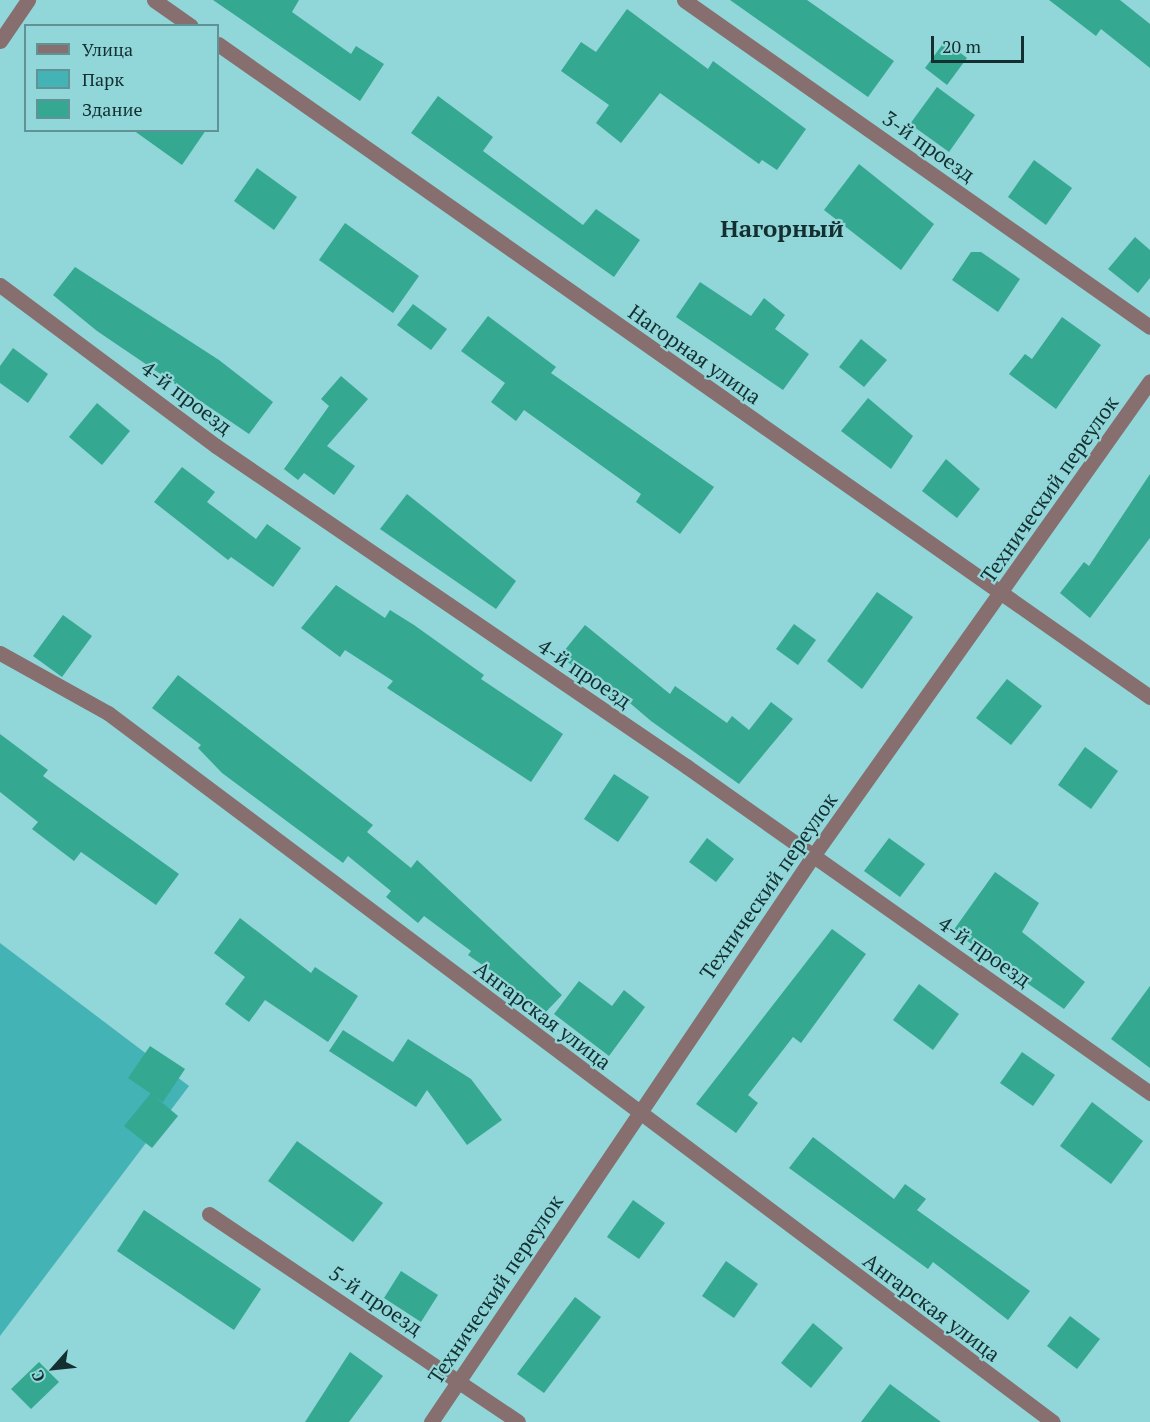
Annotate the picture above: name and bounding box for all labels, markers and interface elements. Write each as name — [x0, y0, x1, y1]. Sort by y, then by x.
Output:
legend — [24, 24, 219, 132]
scale bar — [934, 24, 1027, 62]
text: 20 m — [942, 34, 981, 58]
text: Улица — [82, 37, 133, 61]
text: Парк — [82, 67, 124, 91]
text: Здание — [82, 97, 142, 121]
street label: 3-й проезд — [878, 105, 980, 187]
district label: Нагорный — [720, 215, 844, 243]
street label: Нагорная улица — [624, 299, 766, 409]
street label: 4-й проезд — [137, 355, 237, 439]
street label: Технический переулок — [975, 391, 1123, 587]
street label: 4-й проезд — [534, 633, 636, 713]
street label: Технический переулок — [694, 788, 842, 984]
street label: 4-й проезд — [934, 910, 1036, 992]
street label: Ангарская улица — [470, 955, 616, 1075]
street label: Технический переулок — [422, 1190, 568, 1388]
street label: Ангарская улица — [859, 1247, 1005, 1367]
street label: 5-й проезд — [325, 1260, 427, 1340]
north arrow — [24, 1338, 84, 1398]
text: С — [26, 1367, 50, 1386]

